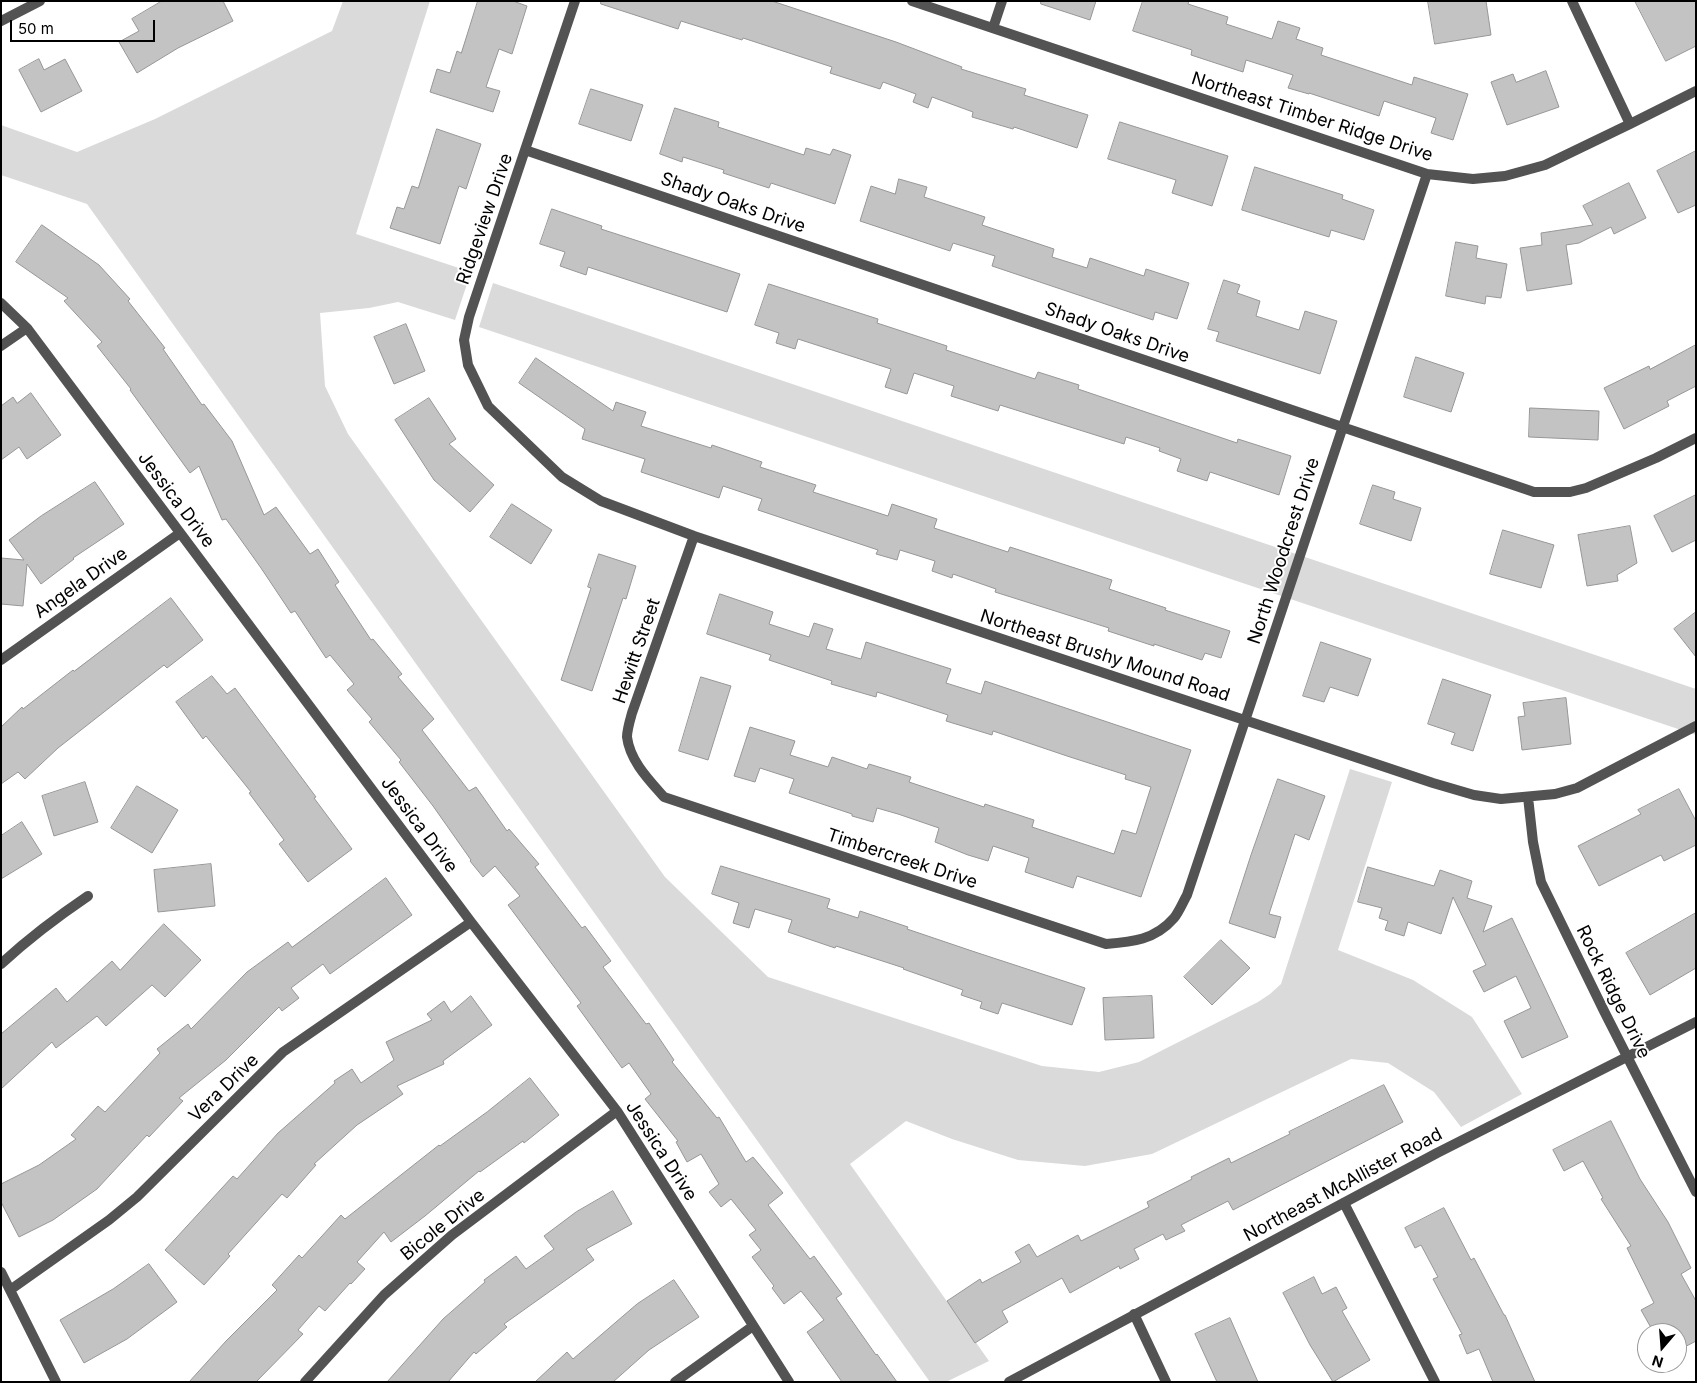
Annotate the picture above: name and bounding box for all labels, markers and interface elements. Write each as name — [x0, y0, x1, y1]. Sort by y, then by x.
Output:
scale bar — [12, 10, 158, 42]
text: 50 m — [18, 19, 54, 38]
street label: Northeast Timber Ridge Drive — [1189, 68, 1435, 166]
street label: Ridgeview Drive — [452, 151, 518, 287]
street label: Shady Oaks Drive — [658, 168, 808, 238]
street label: Shady Oaks Drive — [1042, 298, 1192, 368]
street label: Jessica Drive — [133, 448, 219, 552]
street label: North Woodcrest Drive — [1244, 455, 1324, 647]
street label: Angela Drive — [30, 543, 132, 623]
street label: Hewitt Street — [609, 596, 665, 706]
street label: Northeast Brushy Mound Road — [977, 605, 1233, 707]
street label: Jessica Drive — [376, 773, 462, 877]
street label: Timbercreek Drive — [824, 824, 980, 894]
street label: Rock Ridge Drive — [1571, 922, 1655, 1062]
street label: Vera Drive — [185, 1049, 263, 1127]
street label: Jessica Drive — [621, 1097, 701, 1205]
street label: Northeast McAllister Road — [1240, 1123, 1446, 1247]
street label: Bicole Drive — [397, 1185, 489, 1265]
north arrow — [1637, 1323, 1687, 1373]
text: N — [1650, 1352, 1665, 1372]

